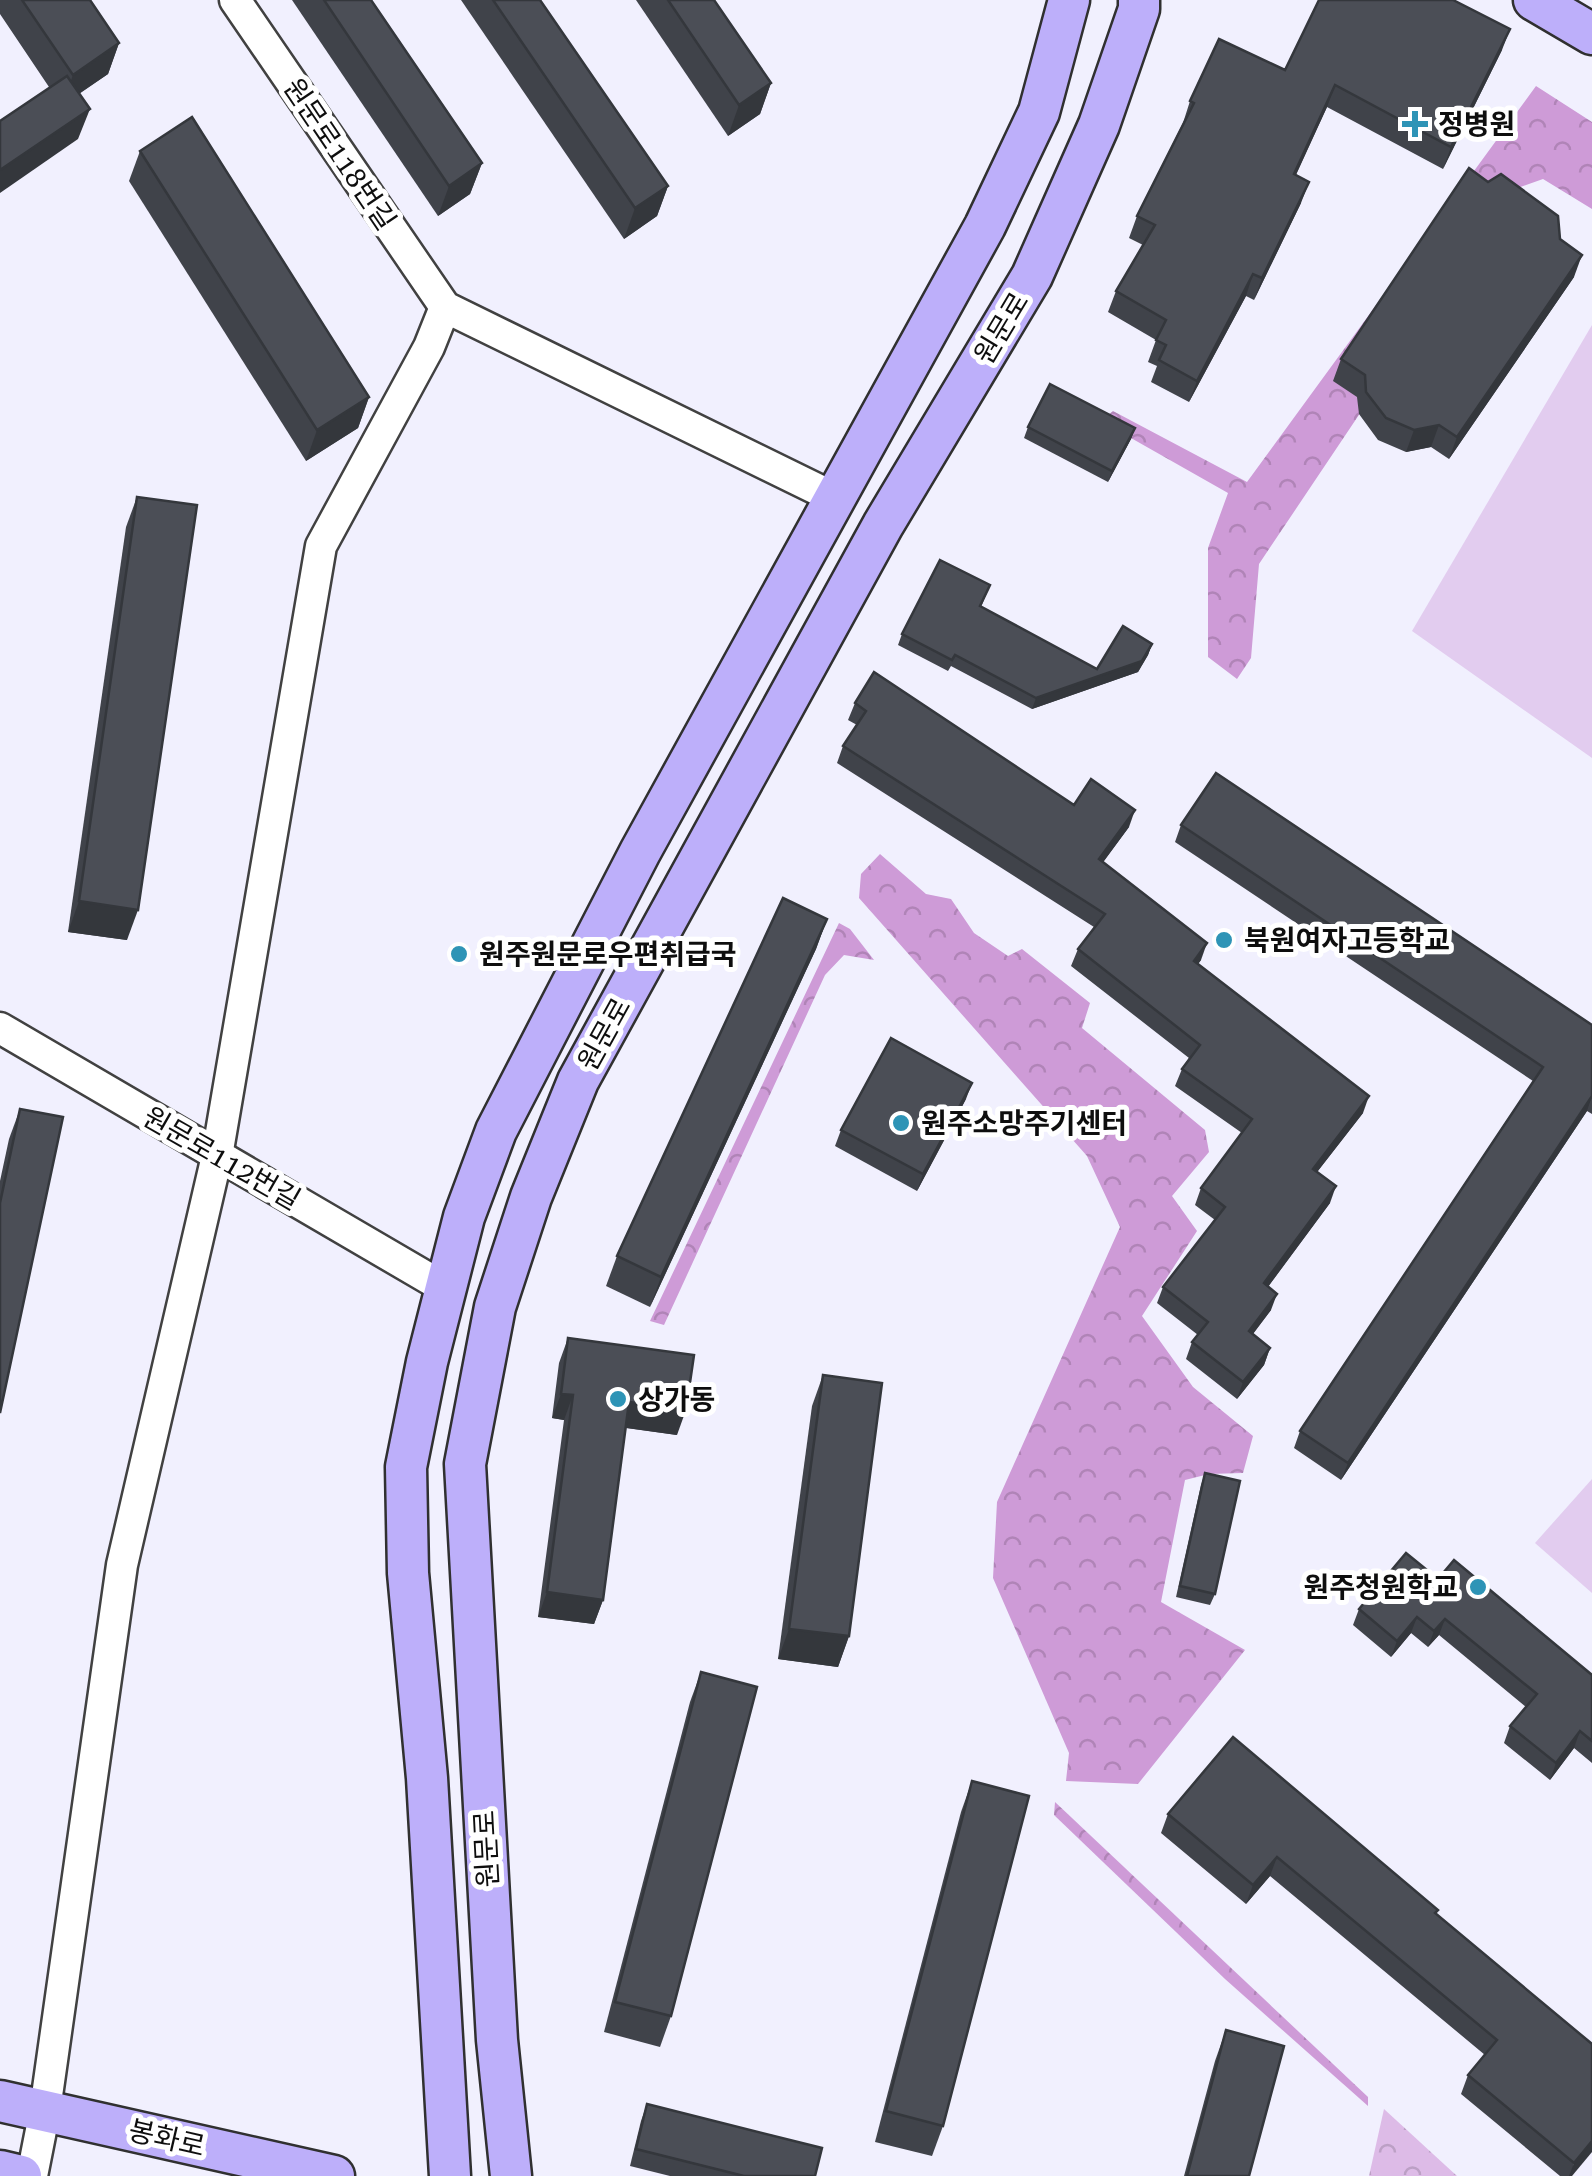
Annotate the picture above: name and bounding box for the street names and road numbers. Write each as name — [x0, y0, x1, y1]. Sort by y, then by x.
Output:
street label: 원문로118번길 — [277, 72, 402, 236]
street label: 원문로 — [967, 287, 1035, 370]
street label: 원문로 — [571, 992, 638, 1076]
street label: 원문로112번길 — [137, 1100, 306, 1217]
street label: 원문로 — [468, 1810, 505, 1888]
street label: 봉화로 — [126, 2114, 208, 2163]

